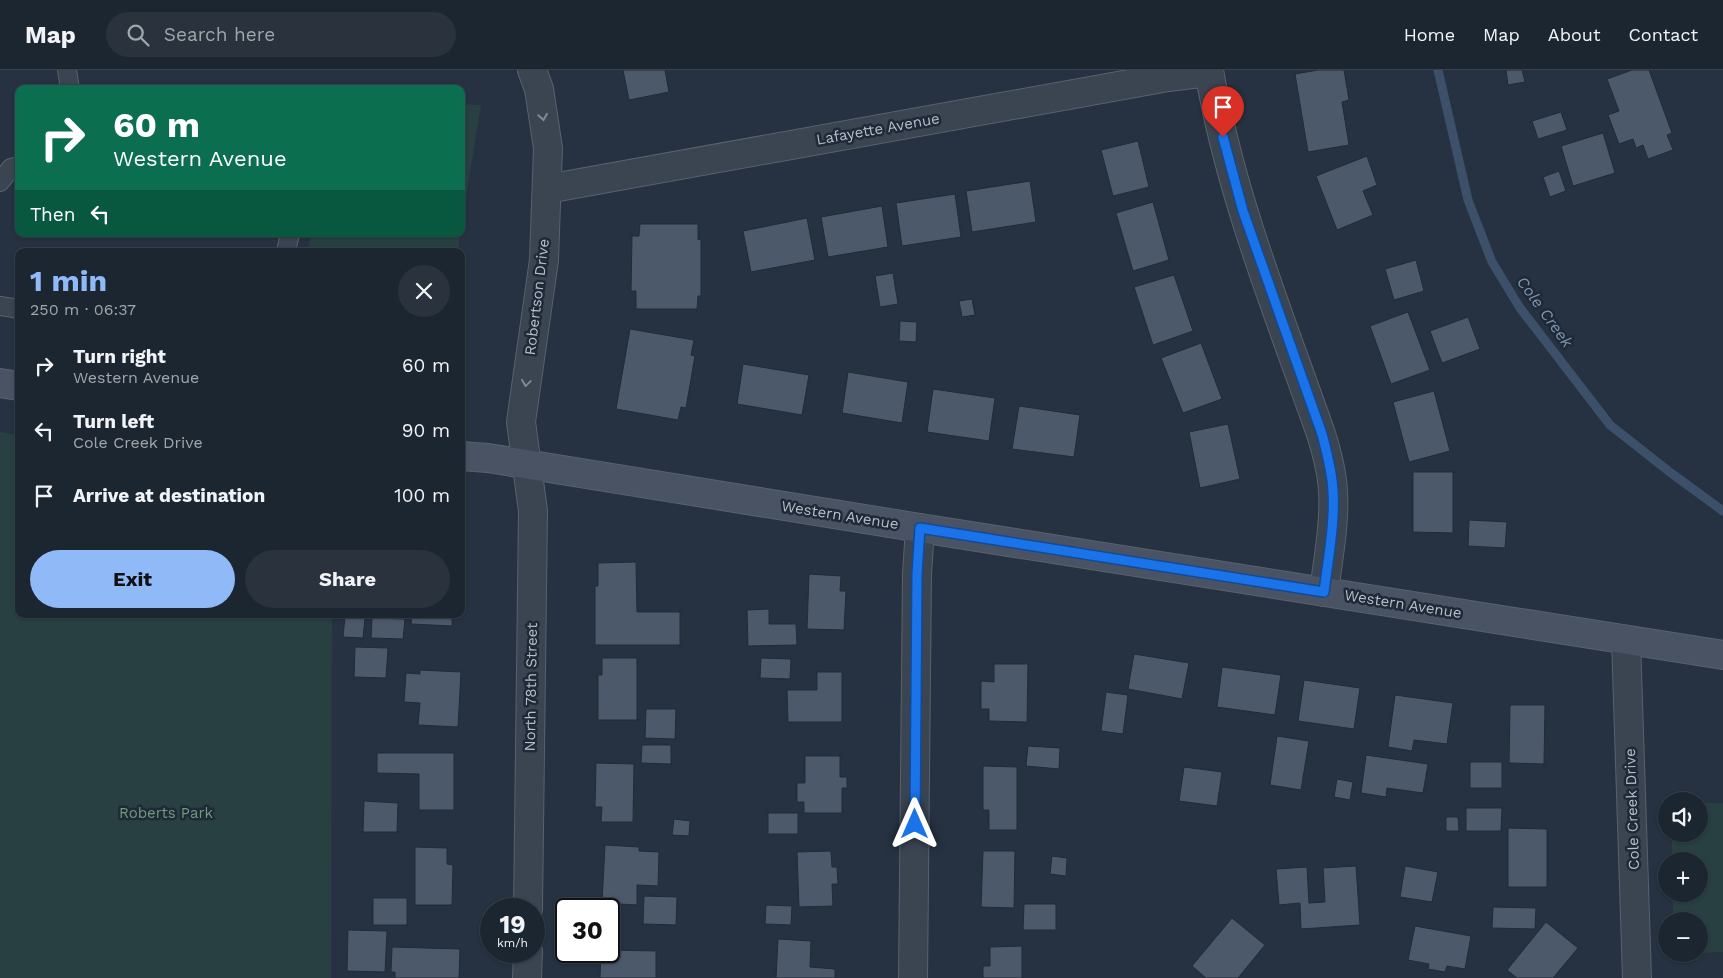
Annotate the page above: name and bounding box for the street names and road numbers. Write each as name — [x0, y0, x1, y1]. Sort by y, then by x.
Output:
street label: Lafayette Avenue — [815, 109, 941, 149]
street label: Robertson Drive — [521, 238, 553, 356]
street label: Western Avenue — [780, 497, 900, 533]
street label: Western Avenue — [1343, 586, 1463, 622]
street label: North 78th Street — [521, 622, 541, 752]
street label: Cole Creek Drive — [1621, 748, 1643, 870]

